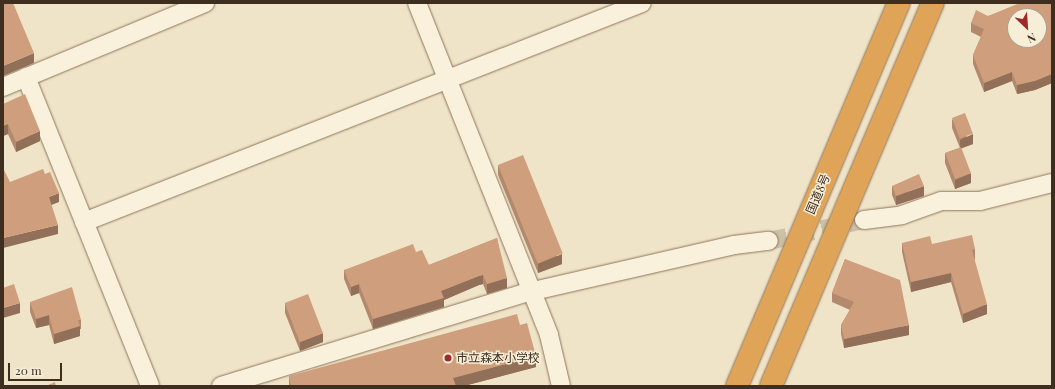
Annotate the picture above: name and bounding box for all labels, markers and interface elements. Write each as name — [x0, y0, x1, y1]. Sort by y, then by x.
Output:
north arrow — [1007, 8, 1047, 48]
text: N — [1025, 30, 1039, 47]
street label: 国道8号 — [803, 172, 833, 216]
place label: 市立森本小学校 — [456, 351, 540, 365]
marker: 市立森本小学校 — [443, 353, 453, 363]
scale bar — [10, 355, 64, 381]
text: 20 m — [15, 362, 42, 378]

